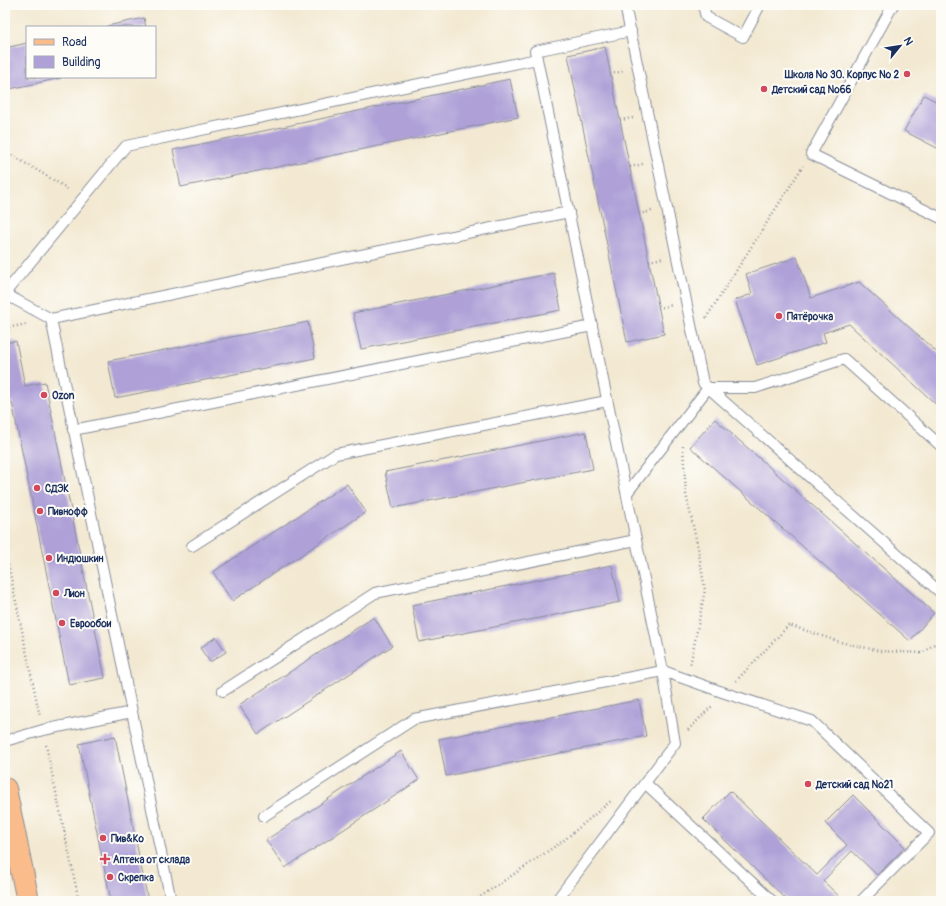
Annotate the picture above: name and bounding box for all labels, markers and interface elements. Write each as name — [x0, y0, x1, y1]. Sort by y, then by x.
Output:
legend — [26, 26, 156, 78]
north arrow — [880, 26, 920, 66]
text: Road — [62, 35, 87, 50]
text: N — [901, 35, 916, 48]
text: Building — [62, 55, 101, 70]
place label: Школа № 30. Корпус № 2 — [784, 69, 899, 81]
marker: Школа № 30. Корпус № 2 — [902, 69, 912, 79]
marker: Детский сад №66 — [759, 84, 769, 94]
place label: Детский сад №66 — [771, 84, 851, 96]
marker: Пятёрочка — [774, 311, 784, 321]
place label: Пятёрочка — [787, 311, 833, 323]
marker: Ozon — [39, 390, 49, 400]
place label: Ozon — [52, 390, 75, 402]
marker: СДЭК — [32, 483, 42, 493]
place label: СДЭК — [45, 483, 69, 495]
marker: Пивнофф — [35, 506, 45, 516]
place label: Пивнофф — [48, 506, 88, 518]
marker: Индюшкин — [44, 553, 54, 563]
place label: Индюшкин — [57, 553, 103, 565]
marker: Лион — [51, 588, 61, 598]
place label: Лион — [63, 588, 85, 600]
marker: Еврообои — [57, 618, 67, 628]
place label: Еврообои — [70, 618, 112, 630]
marker: Детский сад №21 — [803, 779, 813, 789]
place label: Детский сад №21 — [815, 779, 893, 791]
marker: Пив&Ко — [98, 833, 108, 843]
place label: Пив&Ко — [111, 833, 144, 845]
marker: Аптека от склада — [100, 854, 110, 864]
place label: Аптека от склада — [113, 854, 190, 866]
marker: Скрепка — [105, 872, 115, 882]
place label: Скрепка — [118, 872, 154, 884]

